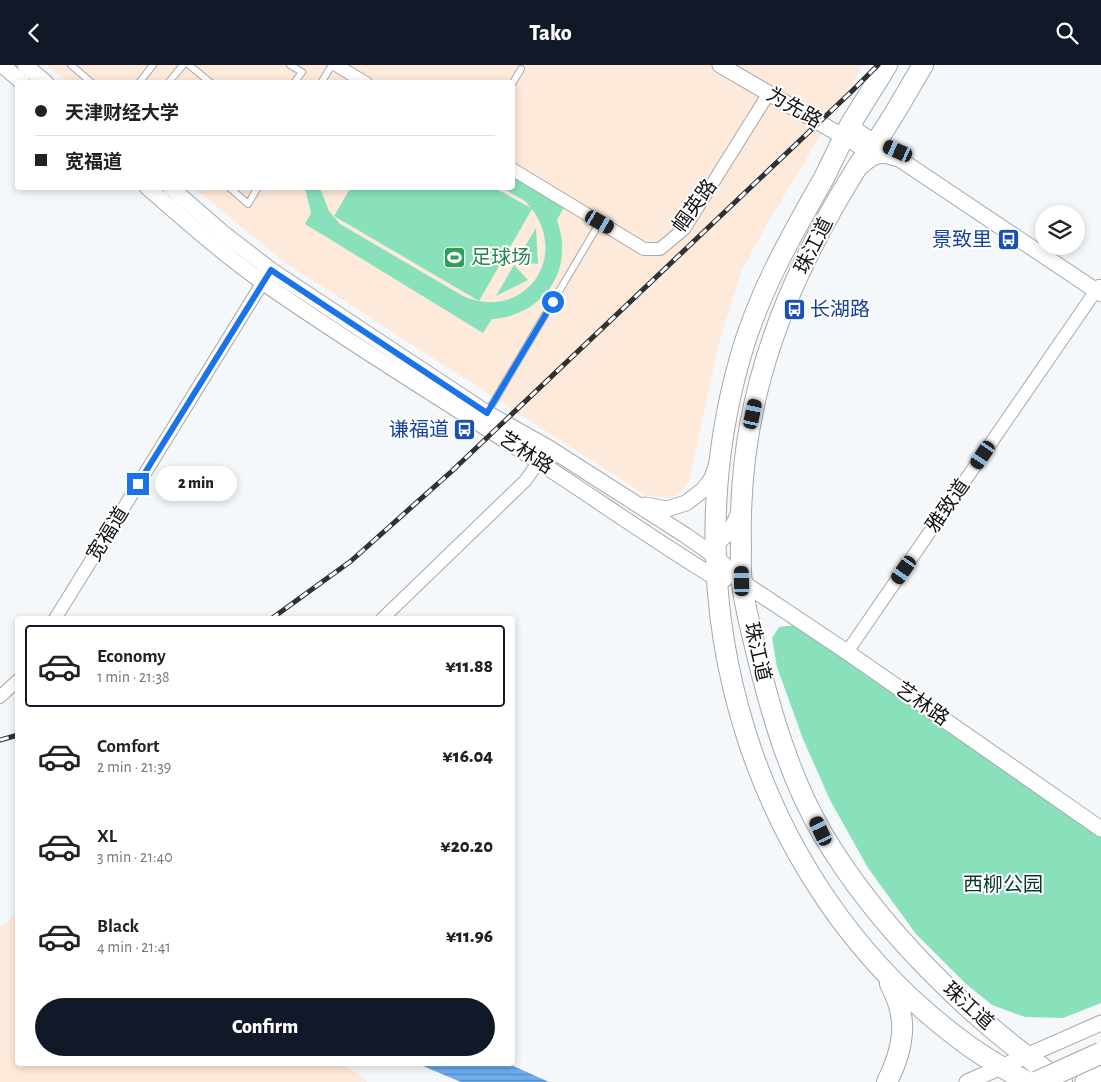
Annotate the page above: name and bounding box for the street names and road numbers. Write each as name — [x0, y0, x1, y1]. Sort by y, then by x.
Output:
street label: 为先路 — [763, 83, 825, 132]
street label: 帼英路 — [668, 175, 721, 236]
street label: 珠江道 — [791, 214, 837, 277]
street label: 艺林路 — [495, 427, 557, 478]
street label: 雅致道 — [922, 475, 973, 536]
street label: 宽福道 — [83, 503, 132, 565]
street label: 珠江道 — [741, 620, 774, 683]
street label: 艺林路 — [892, 678, 953, 729]
street label: 珠江道 — [939, 978, 998, 1034]

